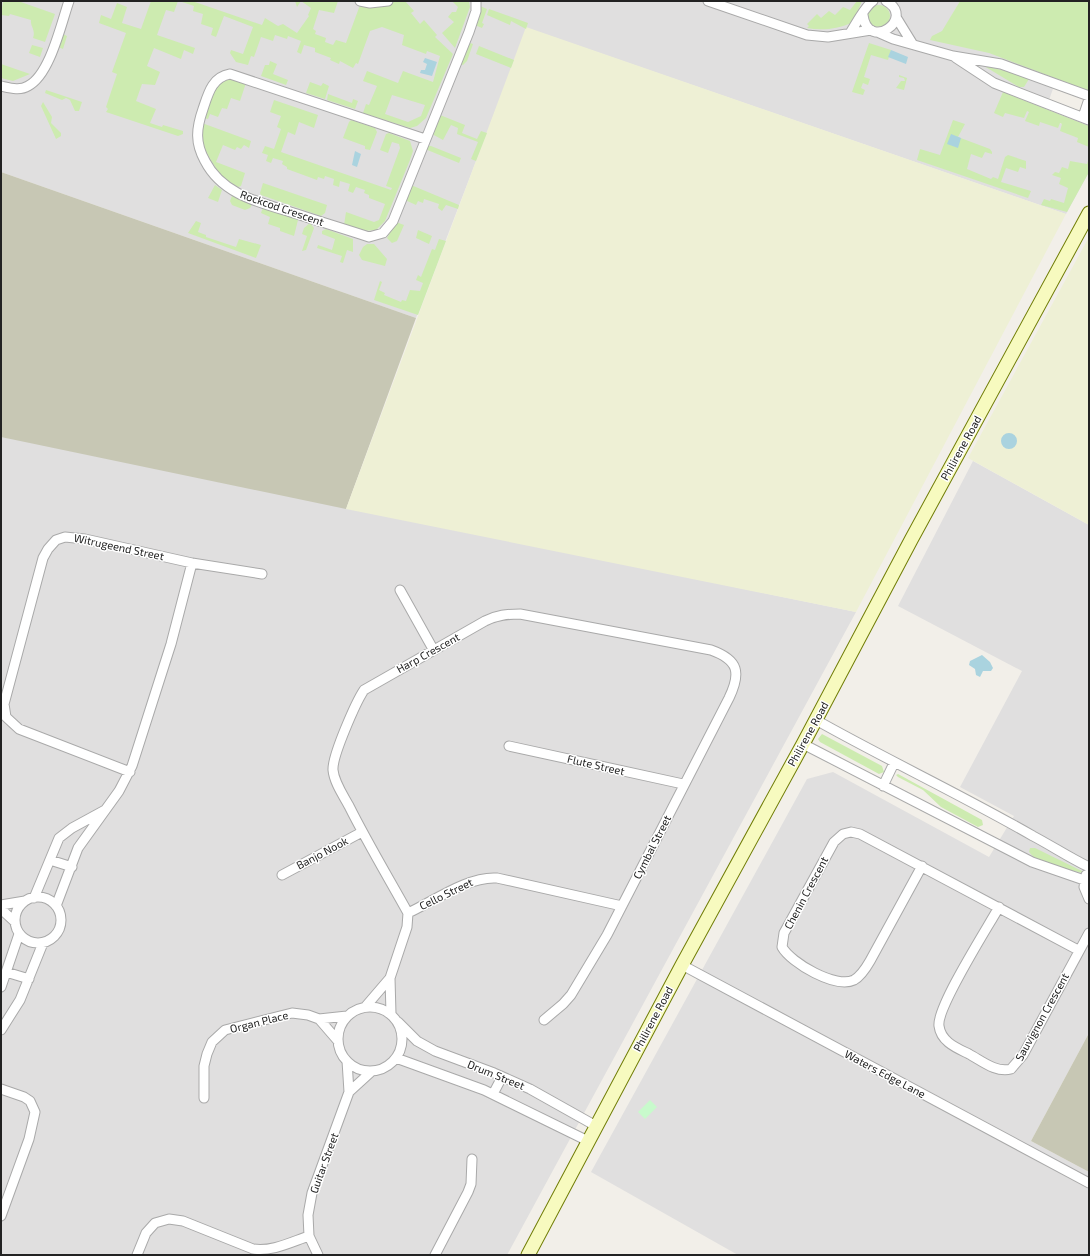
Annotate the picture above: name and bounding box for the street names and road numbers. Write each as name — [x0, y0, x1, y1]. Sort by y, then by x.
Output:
street label: Rockcod Crescent — [238, 187, 326, 228]
street label: Philirene Road — [937, 413, 984, 482]
street label: Witrugeend Street — [73, 531, 165, 562]
street label: Harp Crescent — [394, 630, 462, 675]
street label: Philirene Road — [784, 699, 831, 768]
street label: Flute Street — [566, 752, 626, 777]
street label: Cymbal Street — [630, 813, 673, 881]
street label: Banjo Nook — [294, 833, 351, 872]
street label: Chenin Crescent — [781, 854, 830, 931]
street label: Cello Street — [417, 875, 475, 912]
street label: Sauvignon Crescent — [1012, 971, 1071, 1063]
street label: Philirene Road — [630, 984, 675, 1054]
street label: Organ Place — [228, 1008, 289, 1035]
street label: Waters Edge Lane — [843, 1047, 928, 1100]
street label: Drum Street — [466, 1057, 527, 1092]
street label: Guitar Street — [307, 1131, 340, 1195]

